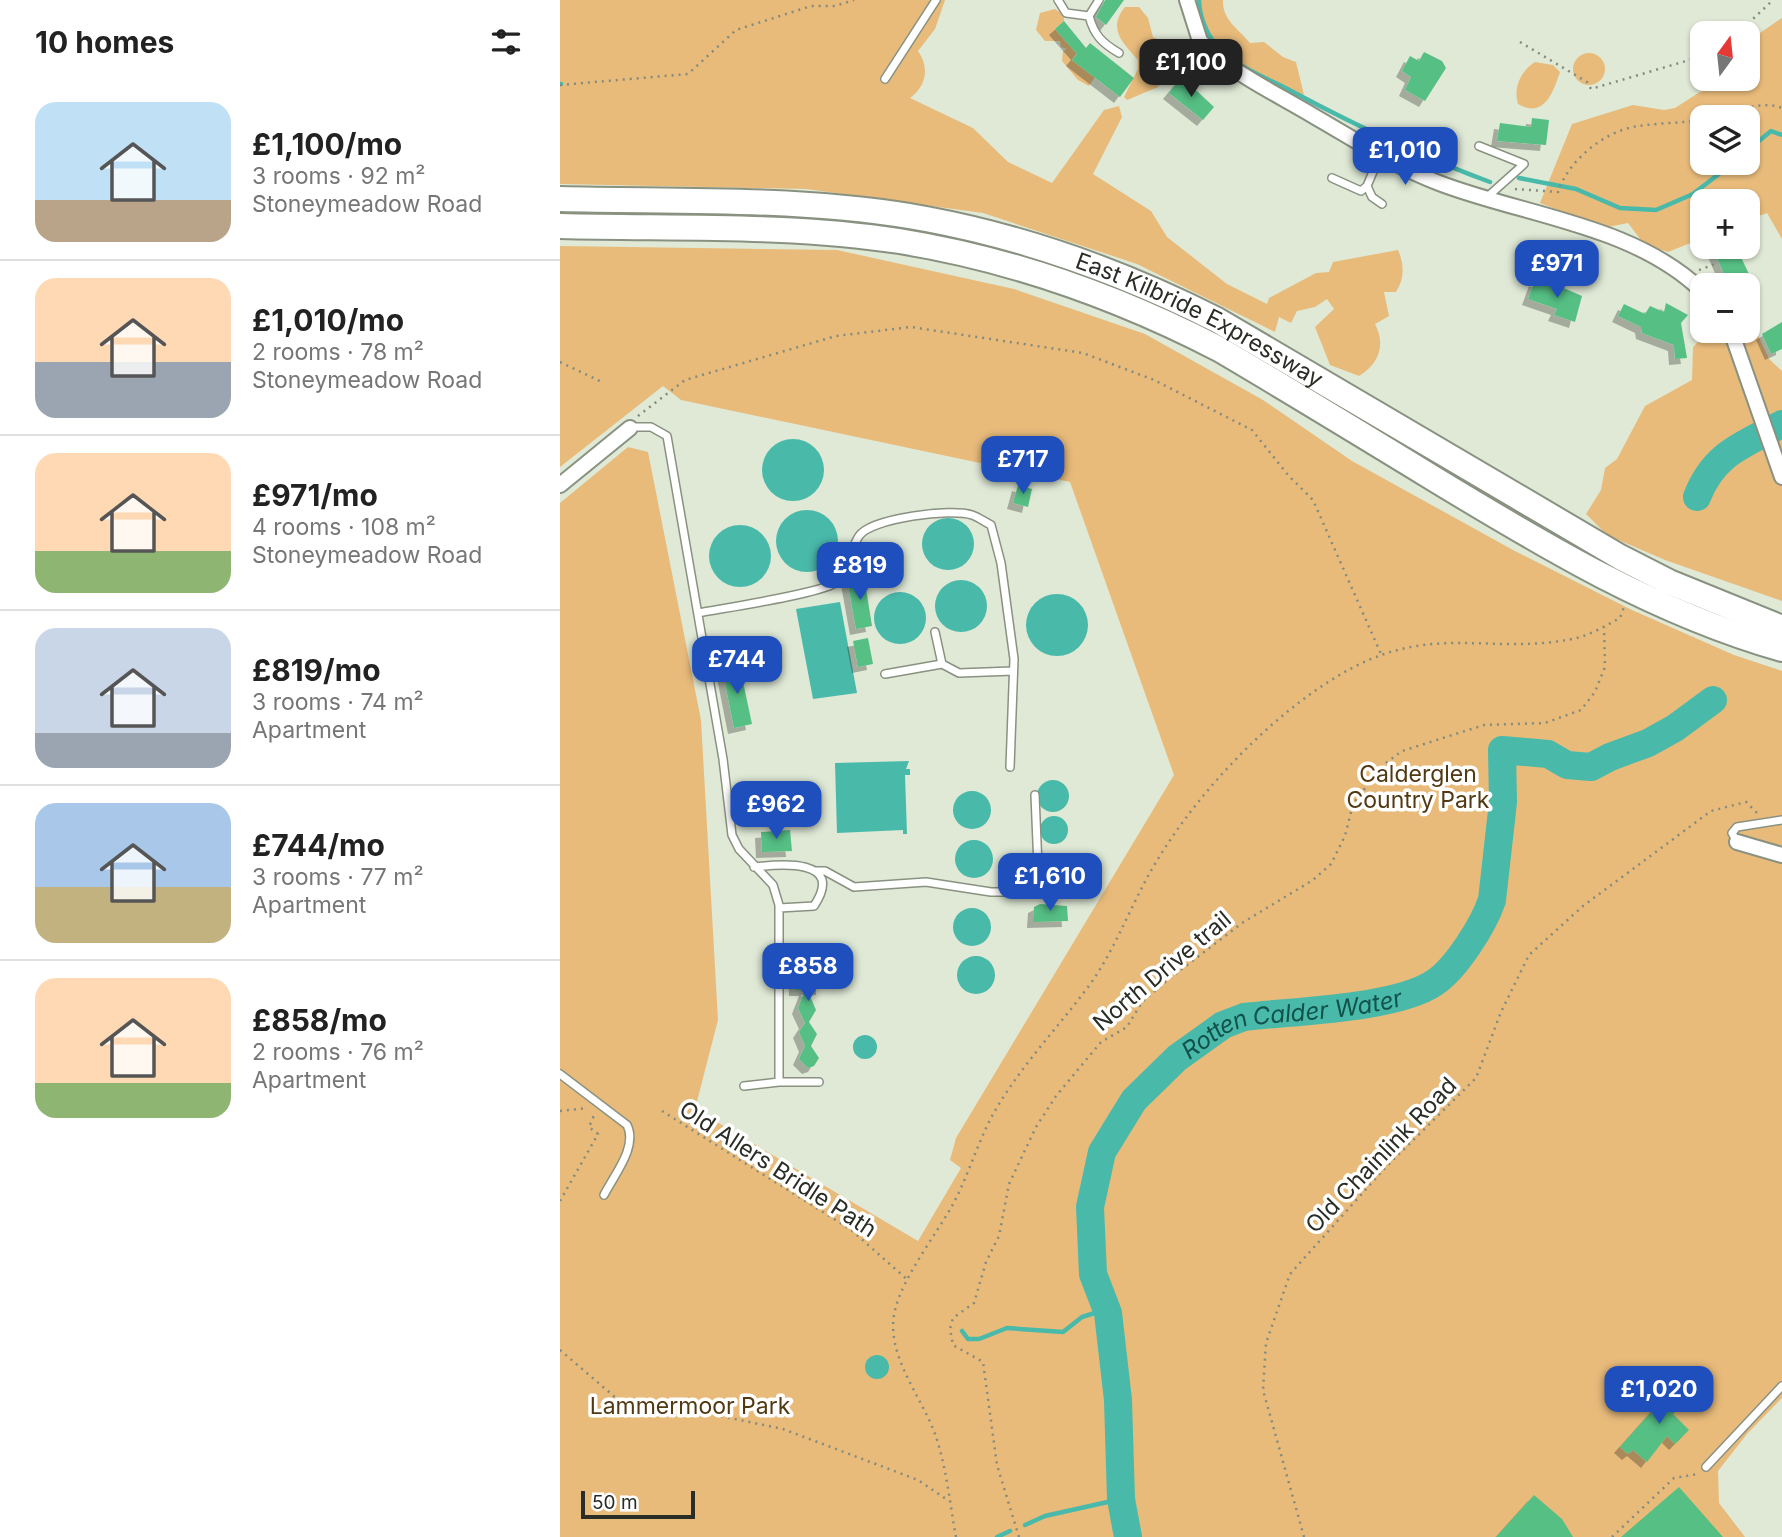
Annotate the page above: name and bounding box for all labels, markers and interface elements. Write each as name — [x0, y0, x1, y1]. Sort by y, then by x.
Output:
north arrow — [1690, 21, 1760, 91]
map controls — [1690, 21, 1760, 343]
icon: filters — [487, 23, 525, 61]
text: 10 homes — [35, 24, 174, 60]
pin: £1,100 — [1134, 40, 1248, 99]
text: £1,100 — [1155, 48, 1227, 76]
button: layers — [1690, 105, 1760, 175]
text: £1,100/mo — [252, 126, 402, 162]
pin: £1,010 — [1348, 128, 1462, 187]
icon: home — [91, 130, 175, 214]
text: £1,010 — [1369, 136, 1441, 164]
text: 3 rooms · 92 m² — [252, 162, 425, 190]
button: + — [1690, 189, 1760, 259]
text: Stoneymeadow Road — [252, 190, 482, 218]
pin: £971 — [1516, 240, 1598, 300]
street label: East Kilbride Expressway — [1072, 246, 1328, 393]
text: £971 — [1531, 249, 1583, 277]
button: − — [1690, 273, 1760, 343]
text: £1,010/mo — [252, 302, 404, 338]
icon: home — [91, 306, 175, 390]
text: 2 rooms · 78 m² — [252, 338, 424, 366]
text: Stoneymeadow Road — [252, 366, 482, 394]
pin: £717 — [982, 436, 1064, 496]
text: £717 — [997, 445, 1049, 473]
text: £971/mo — [252, 477, 378, 513]
icon: home — [91, 481, 175, 565]
text: 4 rooms · 108 m² — [252, 513, 436, 541]
text: Stoneymeadow Road — [252, 541, 482, 569]
pin: £819 — [819, 542, 901, 602]
text: £819 — [833, 551, 887, 579]
pin: £744 — [696, 636, 778, 696]
text: £744 — [708, 645, 766, 673]
text: £819/mo — [252, 652, 381, 688]
icon: home — [91, 656, 175, 740]
text: 3 rooms · 74 m² — [252, 688, 424, 716]
text: Apartment — [252, 716, 366, 744]
park label: Calderglen Country Park — [1347, 760, 1490, 814]
pin: £962 — [735, 782, 817, 841]
text: £962 — [746, 790, 806, 818]
text: £744/mo — [252, 827, 385, 863]
icon: home — [91, 831, 175, 915]
pin: £1,610 — [993, 853, 1107, 913]
text: £1,610 — [1014, 862, 1086, 890]
text: 3 rooms · 77 m² — [252, 863, 424, 891]
text: Apartment — [252, 891, 366, 919]
street label: North Drive trail — [1087, 905, 1237, 1037]
pin: £858 — [767, 944, 849, 1003]
text: £858 — [778, 952, 838, 980]
water label: Rotten Calder Water — [1176, 982, 1406, 1065]
text: £858/mo — [252, 1002, 387, 1038]
icon: home — [91, 1006, 175, 1090]
text: 2 rooms · 76 m² — [252, 1038, 424, 1066]
text: Apartment — [252, 1066, 366, 1094]
street label: Old Chainlink Road — [1300, 1071, 1462, 1239]
street label: Old Allers Bridle Path — [674, 1095, 882, 1243]
pin: £1,020 — [1602, 1366, 1716, 1426]
text: £1,020 — [1620, 1375, 1698, 1403]
park label: Lammermoor Park — [590, 1392, 791, 1420]
scale bar — [581, 1488, 695, 1520]
text: 50 m — [592, 1491, 638, 1514]

